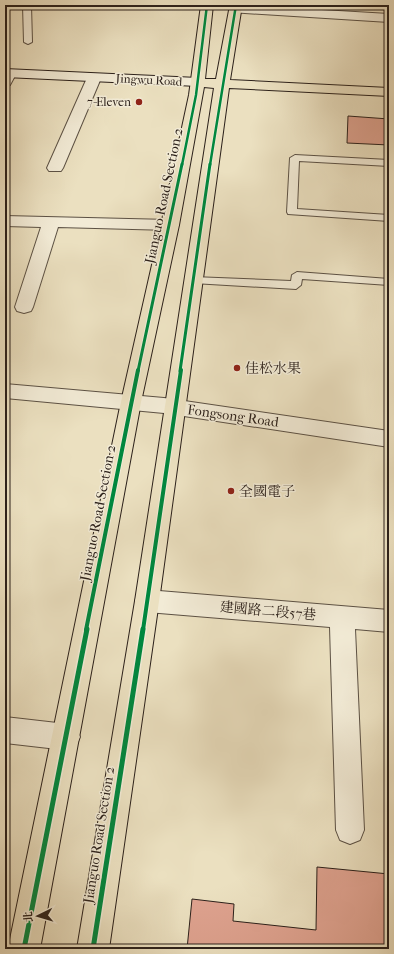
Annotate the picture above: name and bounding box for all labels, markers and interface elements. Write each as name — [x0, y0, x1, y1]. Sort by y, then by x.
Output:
street label: Jingwu Road — [114, 71, 183, 89]
place label: 7-Eleven — [87, 95, 131, 109]
marker: 7-Eleven — [134, 97, 144, 107]
street label: Jianguo Road Section 2 — [141, 127, 187, 266]
place label: 佳松水果 — [245, 360, 301, 377]
marker: 佳松水果 — [232, 363, 242, 373]
street label: Fongsong Road — [186, 401, 280, 431]
street label: Jianguo Road Section 2 — [76, 443, 120, 584]
place label: 全國電子 — [239, 483, 295, 500]
marker: 全國電子 — [226, 486, 236, 496]
street label: 建國路二段57巷 — [219, 598, 317, 624]
street label: Jianguo Road Section 2 — [80, 765, 118, 906]
north arrow — [18, 896, 58, 936]
text: 北 — [22, 911, 35, 923]

